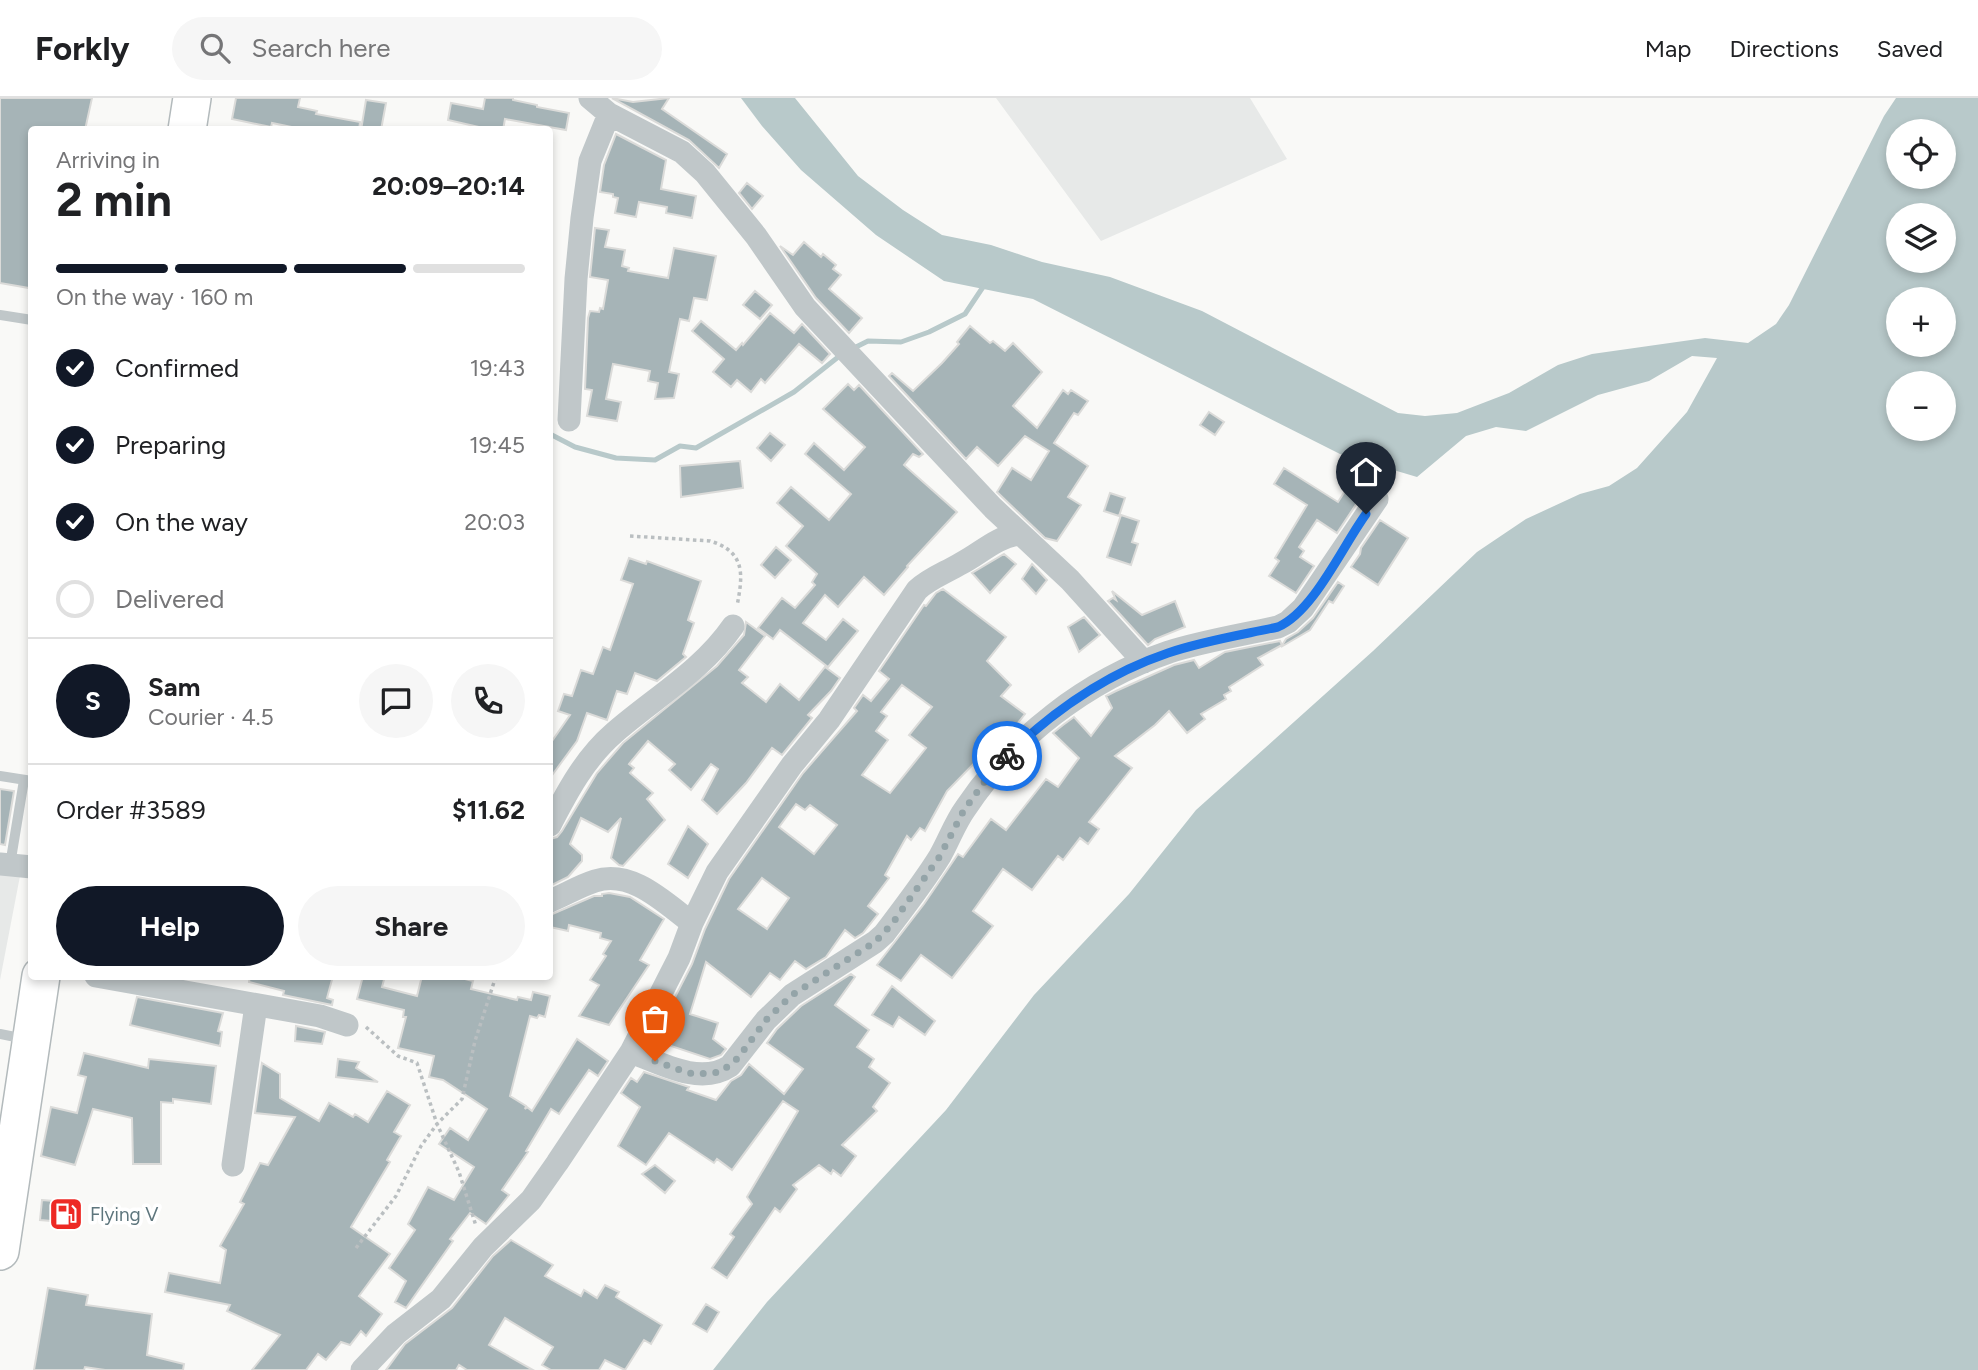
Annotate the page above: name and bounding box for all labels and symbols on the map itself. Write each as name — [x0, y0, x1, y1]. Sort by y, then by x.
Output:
pin — [1336, 442, 1396, 514]
courier — [972, 721, 1042, 791]
pin — [625, 989, 685, 1061]
fuel station icon: Flying V — [47, 1195, 85, 1233]
place label: Flying V — [90, 1203, 159, 1226]

